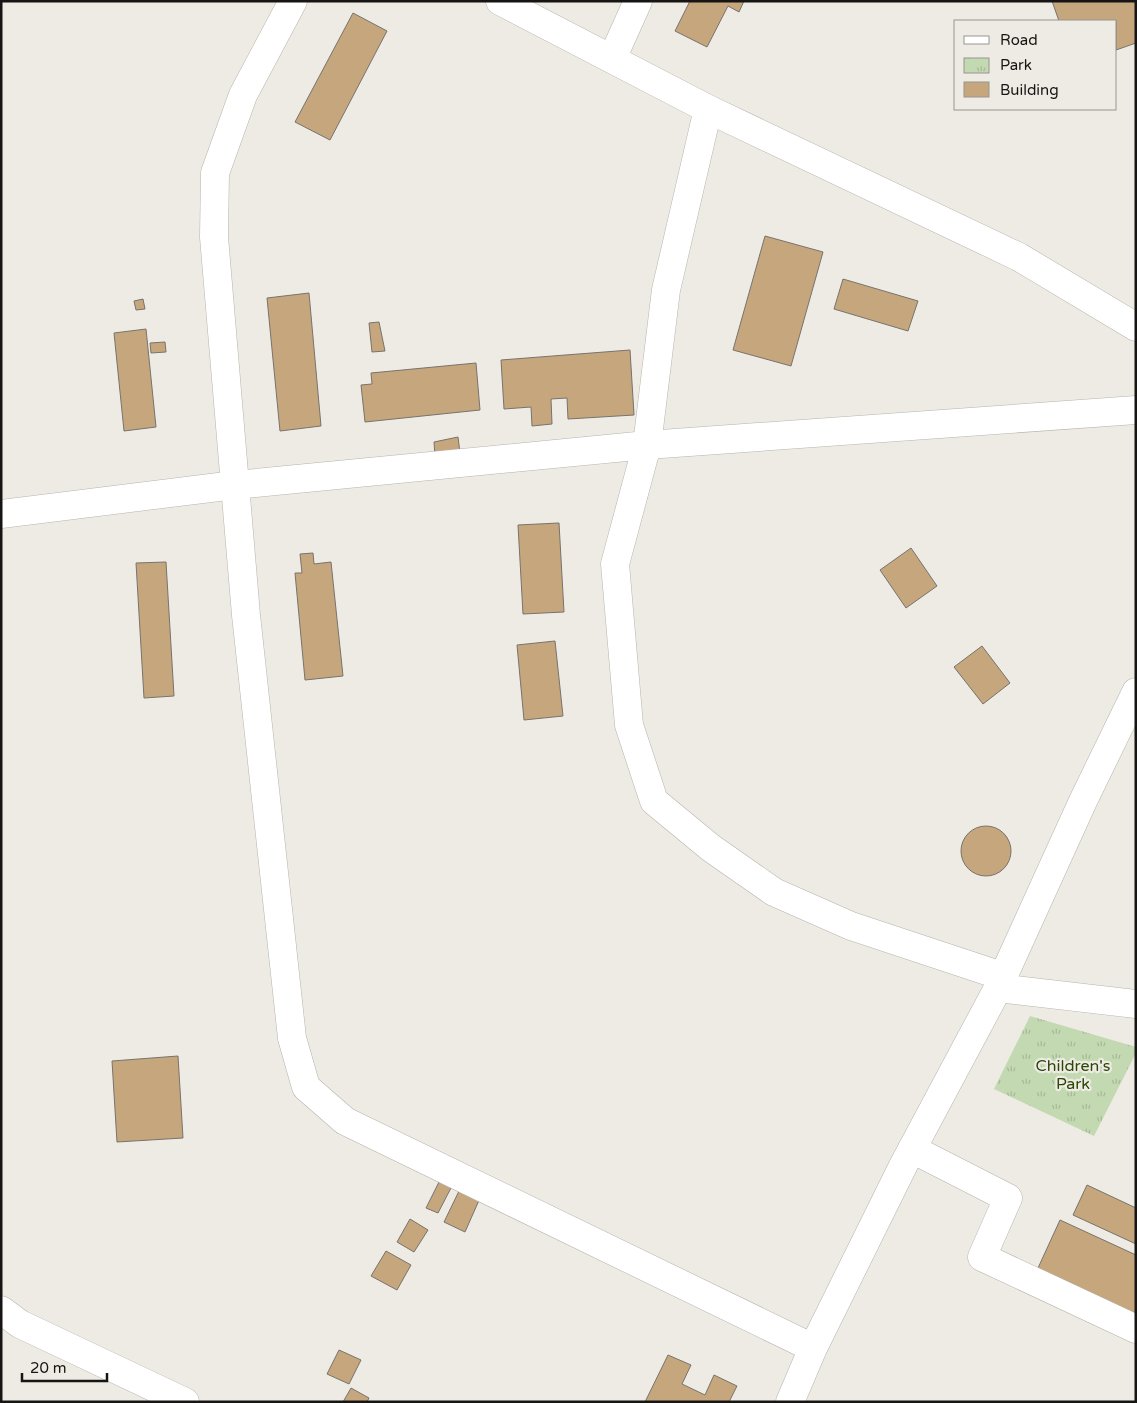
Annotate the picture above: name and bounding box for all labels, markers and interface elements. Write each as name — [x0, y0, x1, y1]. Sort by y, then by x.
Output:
legend — [954, 20, 1117, 110]
text: Road — [1000, 31, 1038, 49]
text: Park — [1000, 56, 1032, 74]
text: Building — [1000, 81, 1059, 99]
park label: Children's Park — [1036, 1056, 1110, 1094]
scale bar — [22, 1350, 108, 1382]
text: 20 m — [30, 1359, 67, 1377]

